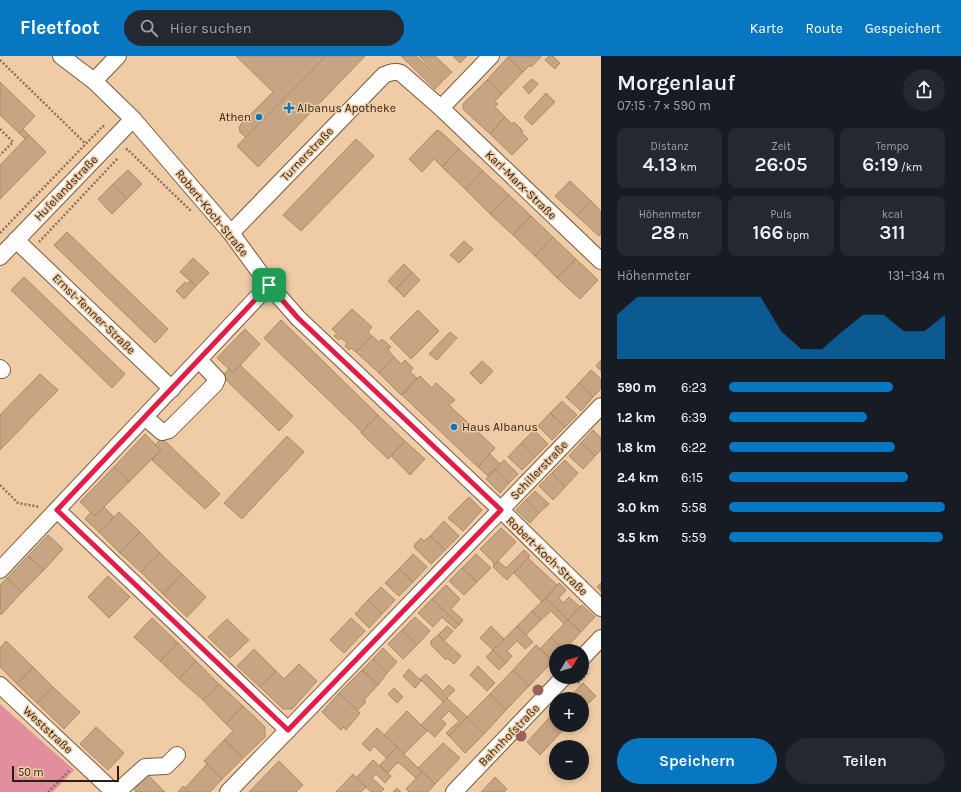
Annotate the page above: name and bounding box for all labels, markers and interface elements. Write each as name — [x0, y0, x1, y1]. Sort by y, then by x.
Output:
search box — [124, 10, 404, 46]
text: Fleetfoot — [20, 17, 100, 39]
icon: search — [138, 17, 160, 39]
text: Hier suchen — [170, 19, 252, 37]
text: Karte — [750, 20, 784, 37]
text: Route — [806, 20, 843, 37]
text: Gespeichert — [865, 20, 941, 37]
button: share — [903, 69, 945, 111]
text: Morgenlauf — [617, 70, 735, 96]
text: 07:15 · 7 × 590 m — [617, 98, 711, 113]
place label: Albanus Apotheke — [297, 101, 396, 115]
marker: Albanus Apotheke — [284, 103, 294, 113]
place label: Athen — [219, 110, 251, 124]
marker: Athen — [254, 112, 264, 122]
street label: Turnerstraße — [278, 124, 336, 184]
text: Distanz — [650, 140, 689, 153]
text: Zeit — [771, 140, 791, 153]
text: Tempo — [876, 140, 909, 153]
street label: Karl-Marx-Straße — [483, 148, 559, 222]
street label: Hufelandstraße — [31, 153, 101, 223]
text: 4.13 — [643, 153, 678, 176]
text: 26:05 — [754, 153, 808, 176]
text: 6:19 — [862, 153, 898, 176]
text: km — [678, 161, 697, 174]
text: /km — [898, 161, 922, 174]
street label: Robert-Koch-Straße — [173, 167, 251, 259]
text: Höhenmeter — [639, 208, 701, 221]
text: Puls — [770, 208, 792, 221]
text: kcal — [882, 208, 903, 221]
text: 28 — [651, 221, 676, 244]
text: 166 — [753, 221, 784, 244]
text: 311 — [879, 221, 905, 244]
text: m — [676, 229, 688, 242]
text: bpm — [784, 229, 809, 242]
pin — [252, 268, 286, 302]
text: Höhenmeter — [617, 268, 690, 283]
text: 131–134 m — [888, 268, 945, 283]
street label: Ernst-Tenner-Straße — [50, 271, 138, 357]
icon: arrive — [258, 274, 280, 296]
text: 590 m — [617, 380, 656, 395]
text: 6:23 — [681, 380, 707, 395]
text: 1.2 km — [617, 410, 656, 425]
text: 6:39 — [681, 410, 707, 425]
place label: Haus Albanus — [462, 420, 538, 434]
marker: Haus Albanus — [449, 422, 459, 432]
street label: Schillerstraße — [507, 438, 571, 502]
text: 1.8 km — [617, 440, 656, 455]
text: 6:22 — [681, 440, 707, 455]
text: 2.4 km — [617, 470, 659, 485]
text: 6:15 — [681, 470, 703, 485]
text: 3.0 km — [617, 500, 659, 515]
text: 5:58 — [681, 500, 707, 515]
street label: Robert-Koch-Straße — [503, 513, 591, 599]
text: 3.5 km — [617, 530, 659, 545]
text: 5:59 — [681, 530, 706, 545]
north arrow — [549, 644, 589, 684]
map controls — [549, 644, 589, 780]
button: + — [549, 692, 589, 732]
street label: Bahnhofstraße — [476, 701, 542, 769]
street label: Weststraße — [20, 704, 76, 756]
button: Speichern — [617, 738, 777, 784]
button: Teilen — [785, 738, 945, 784]
button: − — [549, 740, 589, 780]
scale bar — [12, 764, 119, 783]
text: 50 m — [18, 766, 44, 779]

